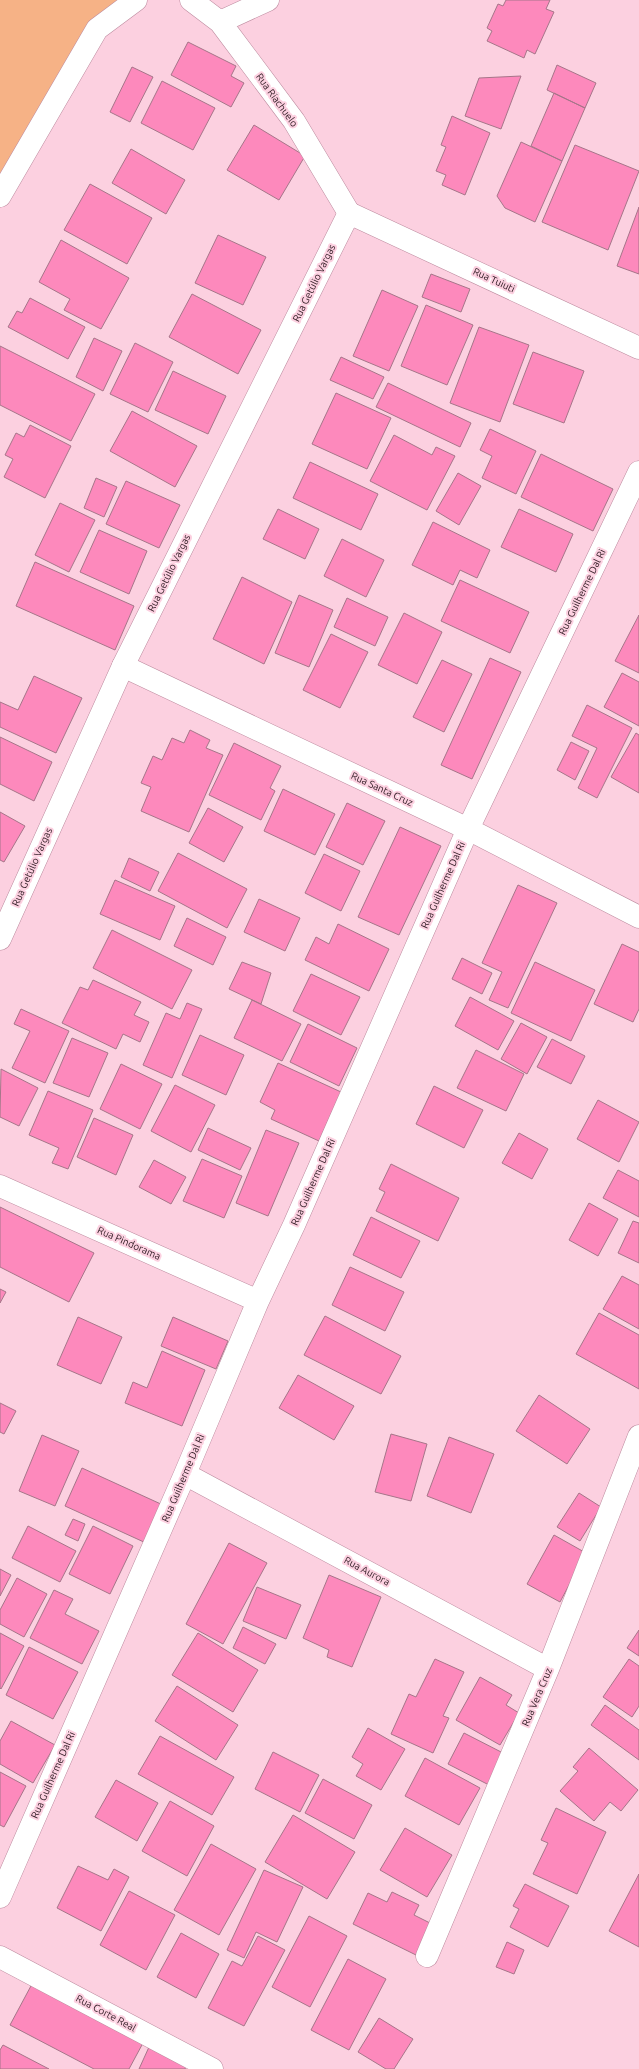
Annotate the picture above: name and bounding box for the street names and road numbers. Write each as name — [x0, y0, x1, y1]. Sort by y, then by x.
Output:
street label: Rua Riachuelo — [254, 71, 300, 129]
street label: Rua Getúlio Vargas — [290, 243, 338, 323]
street label: Rua Tuiuti — [471, 266, 517, 294]
street label: Rua Getúlio Vargas — [145, 533, 193, 613]
street label: Rua Guilherme Dal Ri — [556, 547, 608, 637]
street label: Rua Santa Cruz — [349, 770, 415, 808]
street label: Rua Getúlio Vargas — [10, 826, 54, 908]
street label: Rua Guilherme Dal Ri — [419, 840, 467, 930]
street label: Rua Guilherme Dal Ri — [289, 1137, 337, 1227]
street label: Rua Pindorama — [96, 1224, 162, 1262]
street label: Rua Guilherme Dal Ri — [160, 1433, 206, 1523]
street label: Rua Aurora — [342, 1554, 392, 1588]
street label: Rua Vera Cruz — [520, 1666, 554, 1728]
street label: Rua Guilherme Dal Ri — [29, 1730, 77, 1820]
street label: Rua Corte Real — [74, 1993, 138, 2034]

